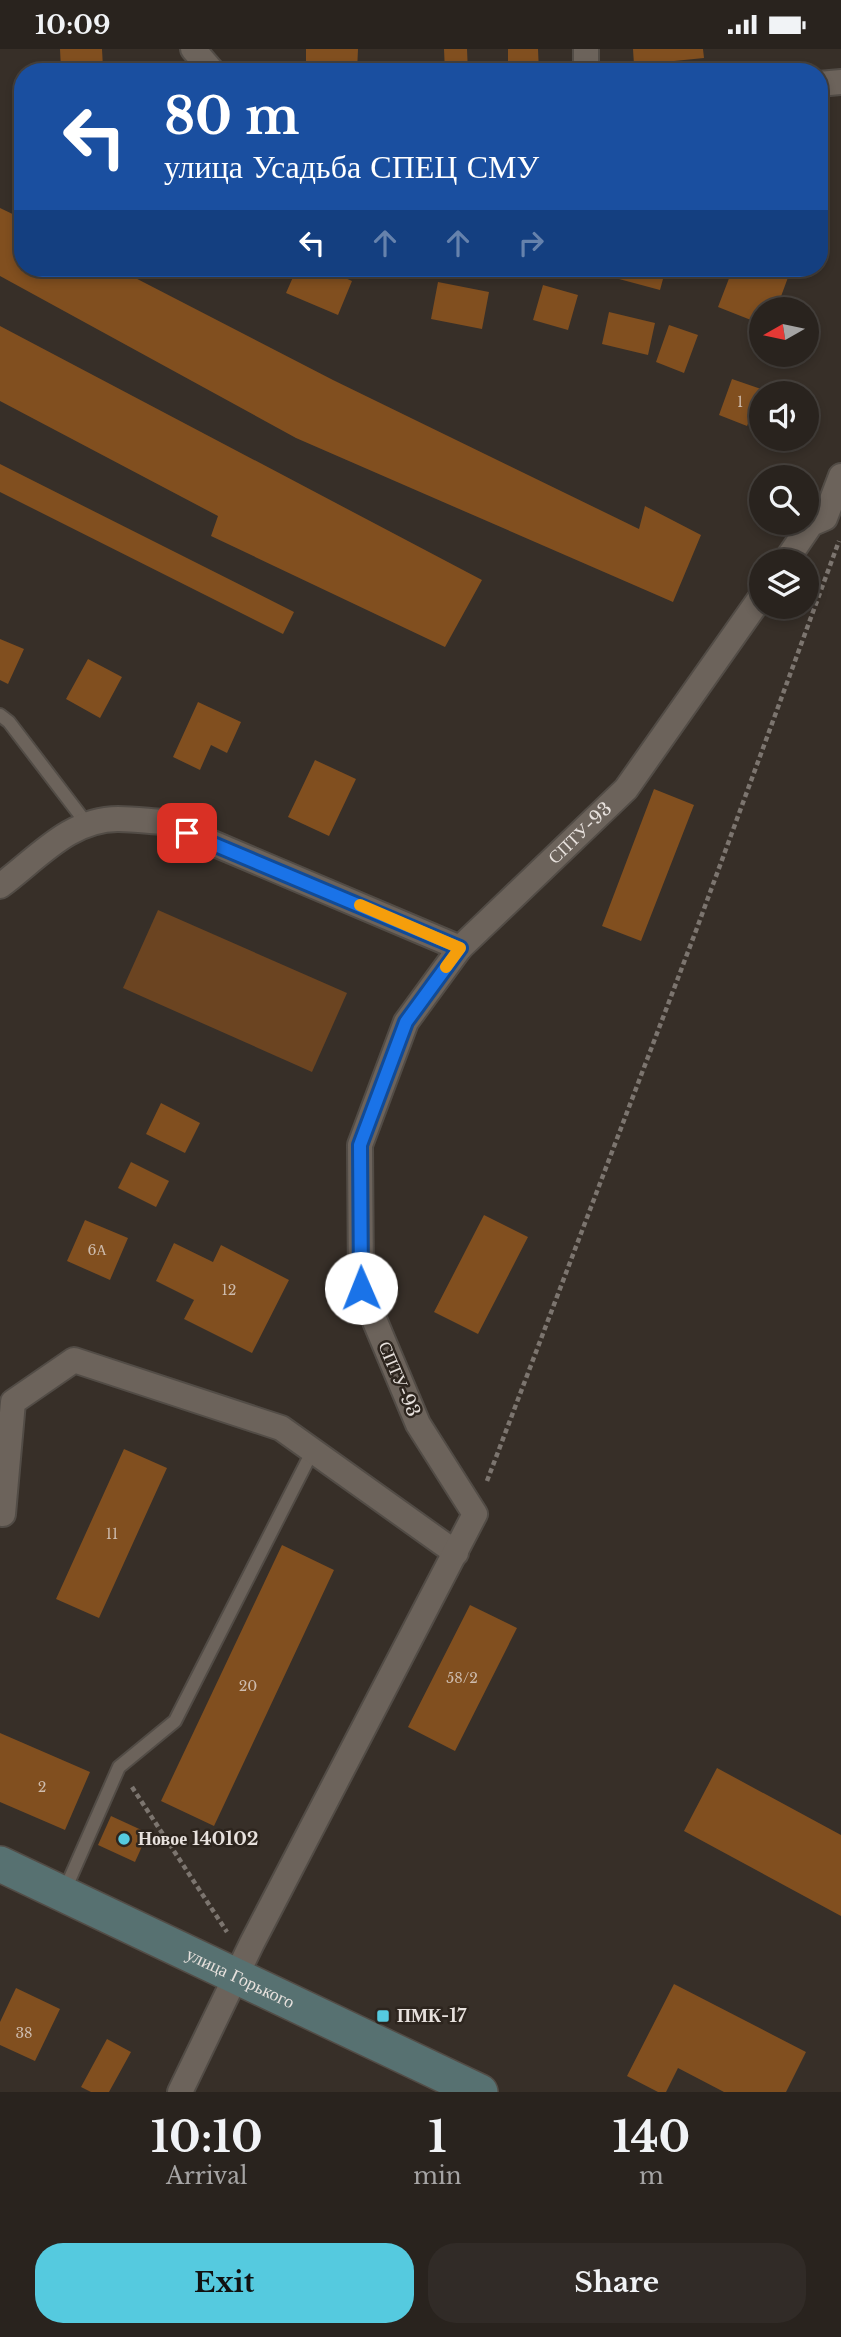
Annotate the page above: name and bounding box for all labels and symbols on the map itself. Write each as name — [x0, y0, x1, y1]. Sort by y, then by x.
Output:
north arrow — [749, 297, 819, 367]
house number: 1 — [737, 393, 743, 411]
street label: СПТУ-93 — [544, 798, 616, 869]
pin — [157, 803, 217, 863]
house number: 6А — [87, 1241, 107, 1259]
position arrow — [324, 1251, 398, 1325]
house number: 12 — [222, 1281, 236, 1299]
street label: СПТУ-93 — [373, 1338, 425, 1420]
house number: 11 — [106, 1525, 118, 1543]
house number: 58/2 — [446, 1669, 478, 1687]
house number: 20 — [239, 1677, 257, 1695]
house number: 2 — [38, 1778, 46, 1796]
place label: Новое 140102 — [138, 1828, 258, 1850]
marker: Новое 140102 — [116, 1831, 132, 1847]
street label: улица Горького — [182, 1943, 298, 2013]
place label: ПМК-17 — [397, 2005, 467, 2027]
marker: ПМК-17 — [375, 2008, 391, 2024]
house number: 38 — [15, 2024, 33, 2042]

